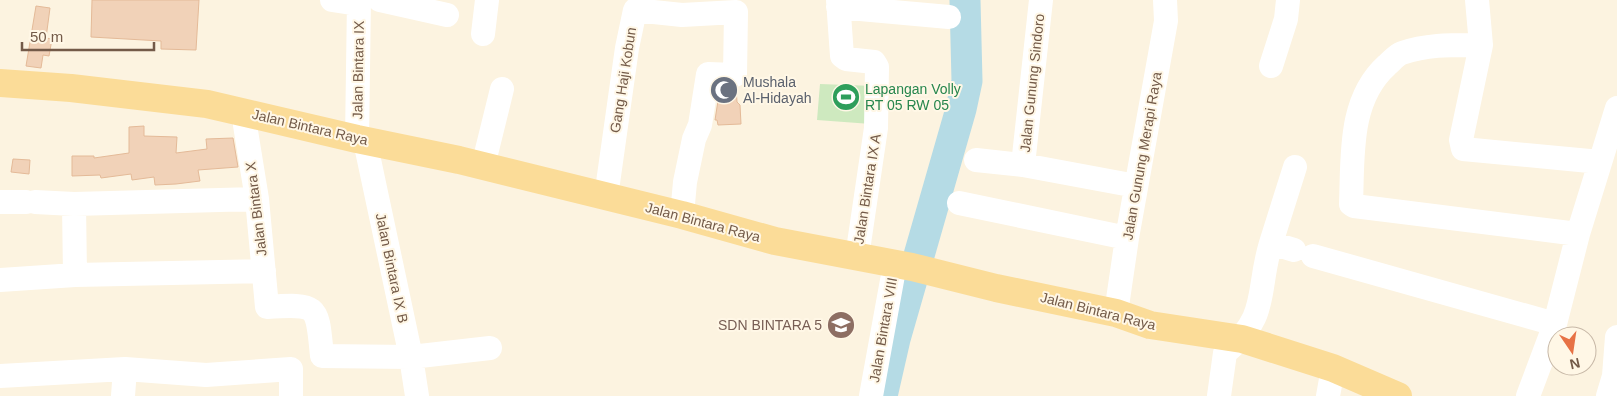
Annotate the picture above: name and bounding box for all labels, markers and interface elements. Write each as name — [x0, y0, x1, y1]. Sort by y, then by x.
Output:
street label: Jalan Gunung Sindoro — [1017, 13, 1047, 153]
scale bar — [22, 20, 155, 52]
street label: Jalan Bintara IX — [349, 20, 367, 120]
street label: Gang Haji Kobun — [607, 26, 639, 134]
text: 50 m — [30, 28, 63, 45]
street label: Jalan Gunung Merapi Raya — [1119, 70, 1165, 241]
place label: Mushala Al-Hidayah — [743, 74, 811, 106]
mosque icon: Mushala Al-Hidayah — [709, 75, 739, 105]
place label: Lapangan Volly RT 05 RW 05 — [865, 81, 961, 113]
sports icon: Lapangan Volly RT 05 RW 05 — [831, 82, 861, 112]
street label: Jalan Bintara Raya — [251, 106, 370, 148]
street label: Jalan Bintara IX A — [850, 132, 884, 245]
street label: Jalan Bintara X — [242, 160, 270, 257]
street label: Jalan Bintara Raya — [644, 199, 762, 245]
street label: Jalan Bintara IX B — [373, 212, 411, 324]
street label: Jalan Bintara VIII — [866, 276, 900, 384]
street label: Jalan Bintara Raya — [1039, 289, 1158, 333]
school or university icon: SDN BINTARA 5 — [826, 310, 856, 340]
place label: SDN BINTARA 5 — [718, 317, 822, 333]
north arrow — [1547, 326, 1597, 376]
text: N — [1568, 355, 1582, 373]

